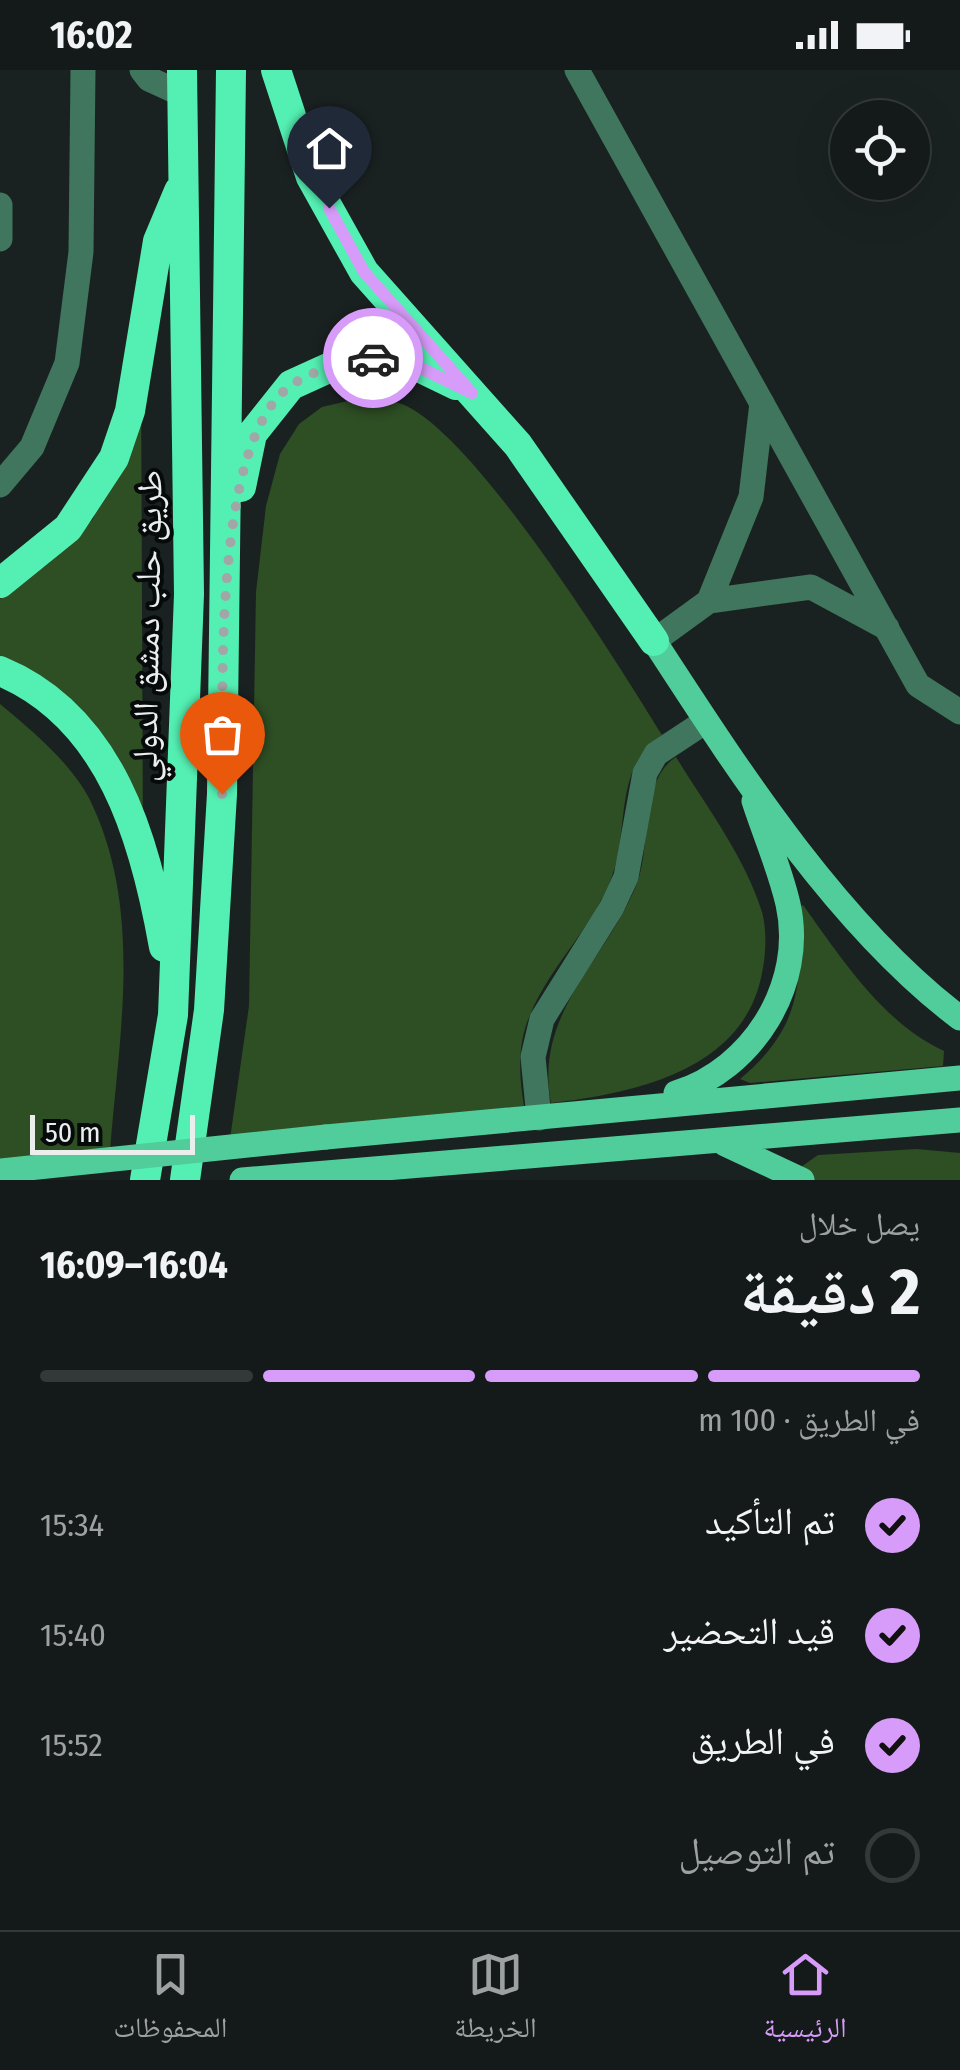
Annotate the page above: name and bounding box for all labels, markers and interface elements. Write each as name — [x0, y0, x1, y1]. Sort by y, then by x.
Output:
text: 16:02 — [50, 12, 133, 58]
map controls — [830, 100, 930, 200]
button: locate — [830, 100, 930, 200]
pin — [287, 106, 372, 209]
icon: home — [302, 121, 357, 176]
courier — [323, 308, 423, 408]
icon: car — [346, 331, 401, 386]
street label: طريق حلب دمشق الدولي — [123, 470, 178, 783]
pin — [180, 692, 265, 795]
icon: bag — [195, 707, 250, 762]
scale bar — [30, 1110, 195, 1154]
text: 50 m — [45, 1116, 101, 1149]
text: يصل خلال — [799, 1205, 920, 1243]
text: 16:04–16:09 — [40, 1242, 228, 1288]
text: 2 دقيقة — [740, 1253, 920, 1331]
text: في الطريق · 100 m — [698, 1401, 920, 1439]
text: تم التأكيد — [705, 1498, 835, 1544]
icon: check — [865, 1498, 920, 1553]
text: 15:34 — [40, 1506, 104, 1544]
text: قيد التحضير — [664, 1608, 835, 1654]
icon: check — [865, 1608, 920, 1663]
text: 15:40 — [40, 1616, 106, 1654]
text: في الطريق — [690, 1718, 835, 1764]
icon: check — [865, 1718, 920, 1773]
text: 15:52 — [40, 1726, 103, 1764]
text: تم التوصيل — [678, 1828, 835, 1874]
tab: المحفوظات — [113, 1947, 227, 2055]
tab: الخريطة — [454, 1947, 537, 2055]
tab: الرئيسية — [764, 1947, 847, 2055]

